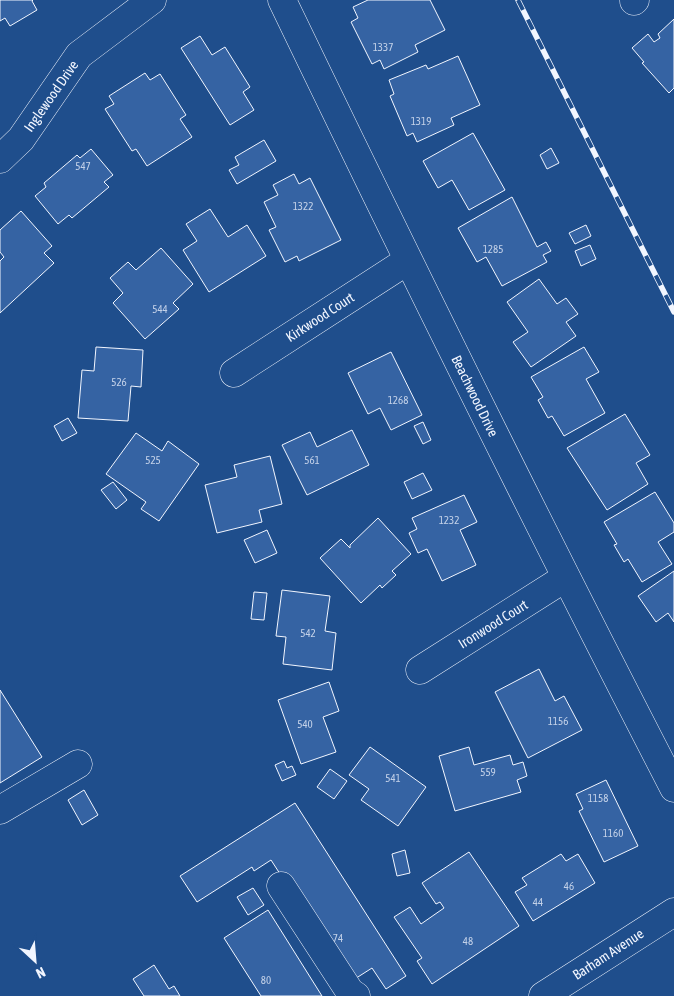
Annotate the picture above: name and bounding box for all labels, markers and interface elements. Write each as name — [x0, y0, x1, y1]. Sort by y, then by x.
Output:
house number: 1337 — [373, 41, 393, 53]
street label: Inglewood Drive — [21, 57, 81, 135]
house number: 1319 — [411, 115, 431, 127]
house number: 547 — [75, 160, 91, 172]
house number: 1322 — [293, 200, 313, 212]
house number: 1285 — [483, 243, 503, 255]
street label: Kirkwood Court — [283, 289, 357, 345]
house number: 544 — [152, 303, 168, 315]
street label: Beachwood Drive — [448, 353, 502, 439]
house number: 526 — [111, 376, 127, 388]
house number: 1268 — [388, 394, 408, 406]
house number: 525 — [145, 454, 161, 466]
house number: 561 — [304, 454, 320, 466]
house number: 1232 — [439, 514, 459, 526]
street label: Ironwood Court — [455, 596, 531, 652]
house number: 542 — [300, 627, 316, 639]
house number: 1156 — [548, 715, 568, 727]
house number: 540 — [297, 718, 313, 730]
house number: 559 — [480, 766, 496, 778]
house number: 541 — [385, 772, 401, 784]
house number: 1158 — [588, 792, 608, 804]
house number: 1160 — [603, 827, 623, 839]
house number: 46 — [564, 880, 574, 892]
house number: 44 — [533, 896, 543, 908]
street label: Barham Avenue — [570, 925, 646, 983]
house number: 74 — [333, 932, 343, 944]
house number: 48 — [463, 935, 473, 947]
north arrow — [10, 936, 60, 986]
text: N — [33, 964, 48, 982]
house number: 80 — [261, 974, 271, 986]

